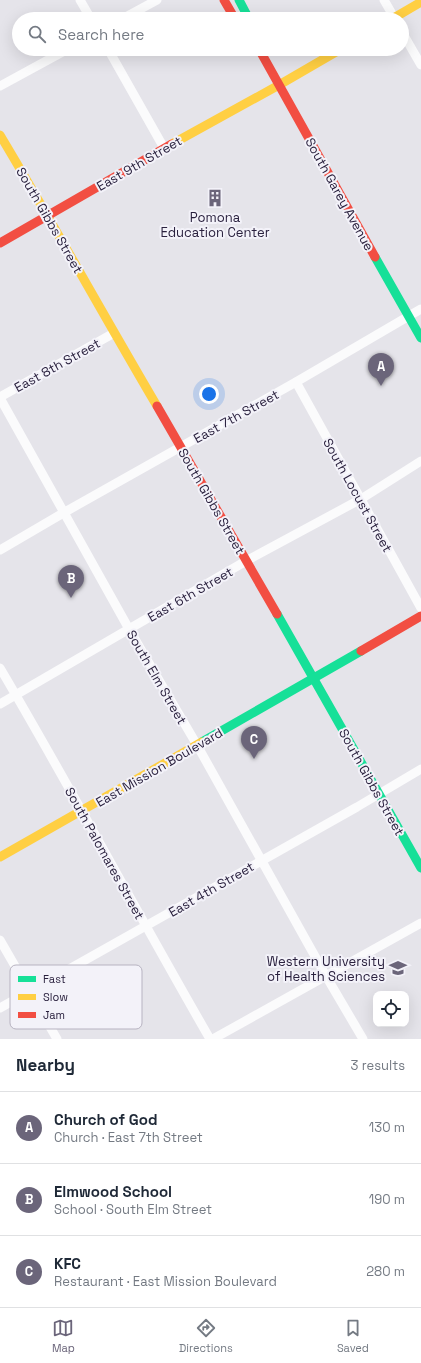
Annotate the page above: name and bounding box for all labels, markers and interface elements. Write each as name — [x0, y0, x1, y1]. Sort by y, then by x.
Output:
search box — [12, 12, 409, 56]
icon: search — [26, 23, 48, 45]
text: Search here — [58, 25, 144, 44]
street label: East 9th Street — [94, 132, 185, 195]
street label: South Garey Avenue — [301, 135, 378, 254]
street label: South Gibbs Street — [12, 164, 87, 276]
building icon: Pomona Education Center — [205, 188, 225, 208]
place label: Pomona Education Center — [160, 209, 270, 241]
street label: East 8th Street — [11, 335, 103, 396]
pin: A — [368, 353, 394, 386]
your location — [199, 384, 219, 404]
street label: East 7th Street — [191, 386, 282, 447]
street label: South Locust Street — [319, 435, 396, 555]
street label: South Gibbs Street — [174, 445, 249, 557]
street label: East 6th Street — [145, 563, 236, 626]
pin: B — [58, 565, 84, 598]
street label: South Elm Street — [123, 627, 190, 727]
street label: East Mission Boulevard — [93, 724, 226, 811]
pin: C — [241, 726, 267, 759]
street label: South Gibbs Street — [335, 726, 408, 839]
street label: South Palomares Street — [61, 784, 148, 922]
street label: East 4th Street — [165, 858, 257, 921]
place label: Western University of Health Sciences — [267, 953, 385, 985]
school or university icon: Western University of Health Sciences — [388, 958, 408, 978]
legend — [10, 965, 142, 1029]
text: Fast — [43, 972, 66, 986]
text: Slow — [43, 990, 68, 1004]
map controls — [373, 991, 409, 1027]
button: locate — [373, 991, 409, 1027]
text: Jam — [43, 1008, 65, 1022]
text: Nearby — [16, 1054, 75, 1076]
text: 3 results — [351, 1057, 405, 1074]
text: Church of God — [54, 1110, 158, 1129]
text: A — [25, 1119, 33, 1136]
text: 130 m — [369, 1119, 405, 1136]
text: Church · East 7th Street — [54, 1129, 203, 1146]
text: Elmwood School — [54, 1182, 172, 1201]
text: B — [25, 1191, 33, 1208]
text: 190 m — [369, 1191, 405, 1208]
text: School · South Elm Street — [54, 1201, 212, 1218]
text: KFC — [54, 1254, 81, 1273]
text: C — [25, 1263, 33, 1280]
text: 280 m — [366, 1263, 405, 1280]
text: Restaurant · East Mission Boulevard — [54, 1273, 277, 1290]
tab: Map — [52, 1317, 75, 1355]
tab: Directions — [179, 1317, 233, 1355]
tab: Saved — [337, 1317, 369, 1355]

